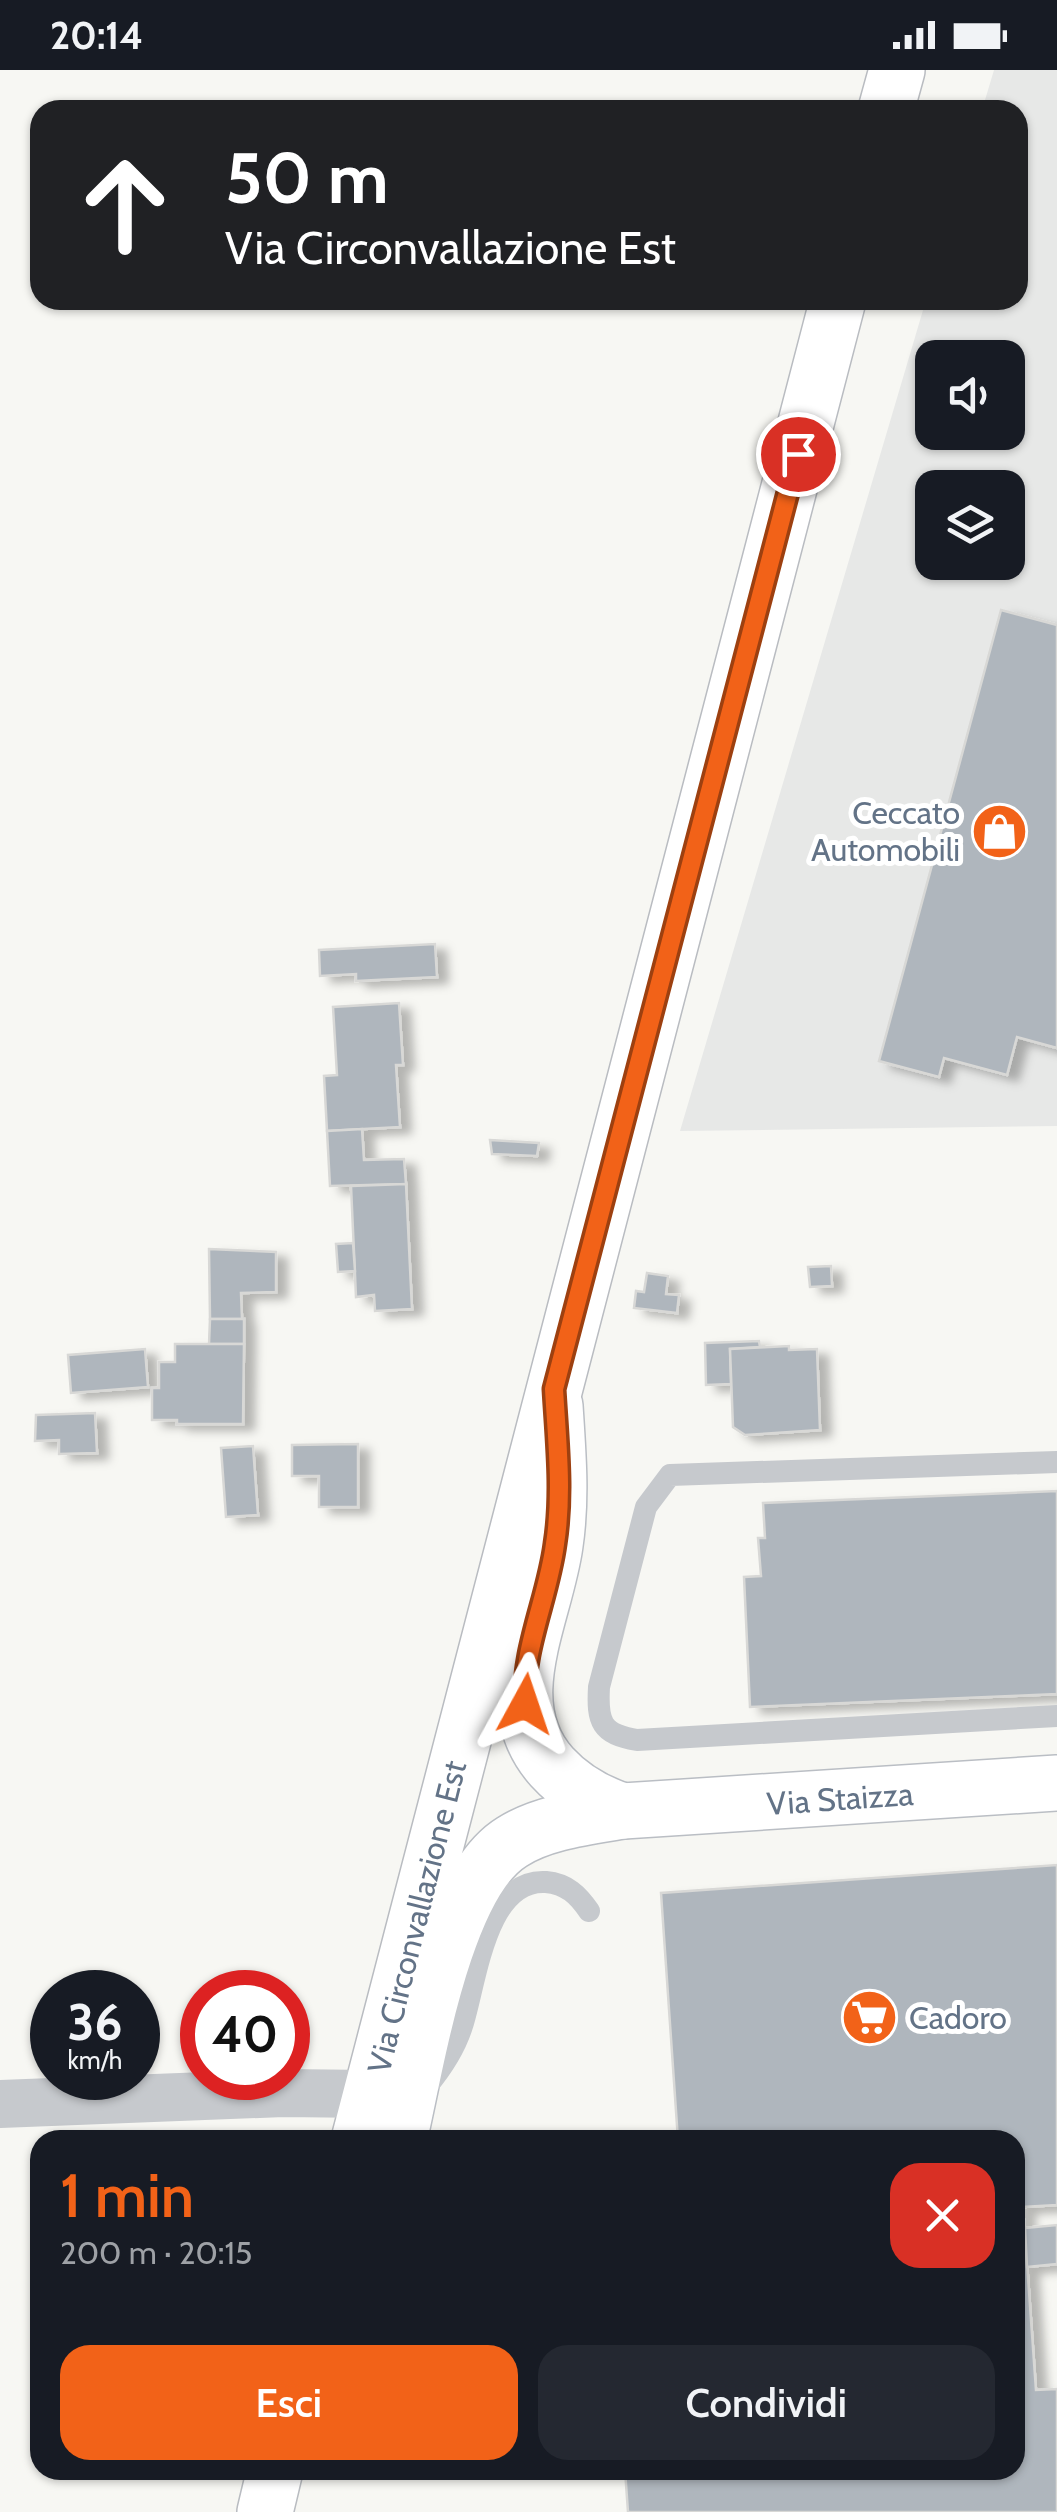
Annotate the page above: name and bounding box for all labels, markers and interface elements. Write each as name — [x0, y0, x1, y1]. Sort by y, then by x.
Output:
text: 20:14 — [50, 12, 143, 59]
text: 50 m — [225, 135, 389, 221]
icon: ahead — [60, 140, 190, 270]
text: Via Circonvallazione Est — [225, 221, 676, 275]
map controls — [915, 340, 1025, 580]
button: sound — [915, 340, 1025, 450]
pin — [756, 412, 841, 497]
icon: arrive — [771, 427, 826, 482]
button: layers — [915, 470, 1025, 580]
place label: Ceccato Automobili — [811, 793, 960, 869]
shop icon: Ceccato Automobili — [969, 801, 1029, 861]
position arrow — [473, 1652, 577, 1756]
street label: Via Circonvallazione Est — [359, 1756, 474, 2077]
street label: Via Staizza — [765, 1774, 915, 1823]
speed limit sign: 40 — [180, 1970, 310, 2100]
supermarket icon: Cadoro — [840, 1988, 900, 2048]
text: 36 — [67, 1992, 123, 2053]
place label: Cadoro — [909, 1998, 1007, 2037]
text: km/h — [68, 2045, 122, 2075]
text: 1 min — [60, 2159, 194, 2232]
button: close — [890, 2163, 995, 2268]
text: 200 m · 20:15 — [60, 2233, 252, 2272]
button: Esci — [60, 2345, 518, 2460]
button: Condividi — [538, 2345, 995, 2460]

